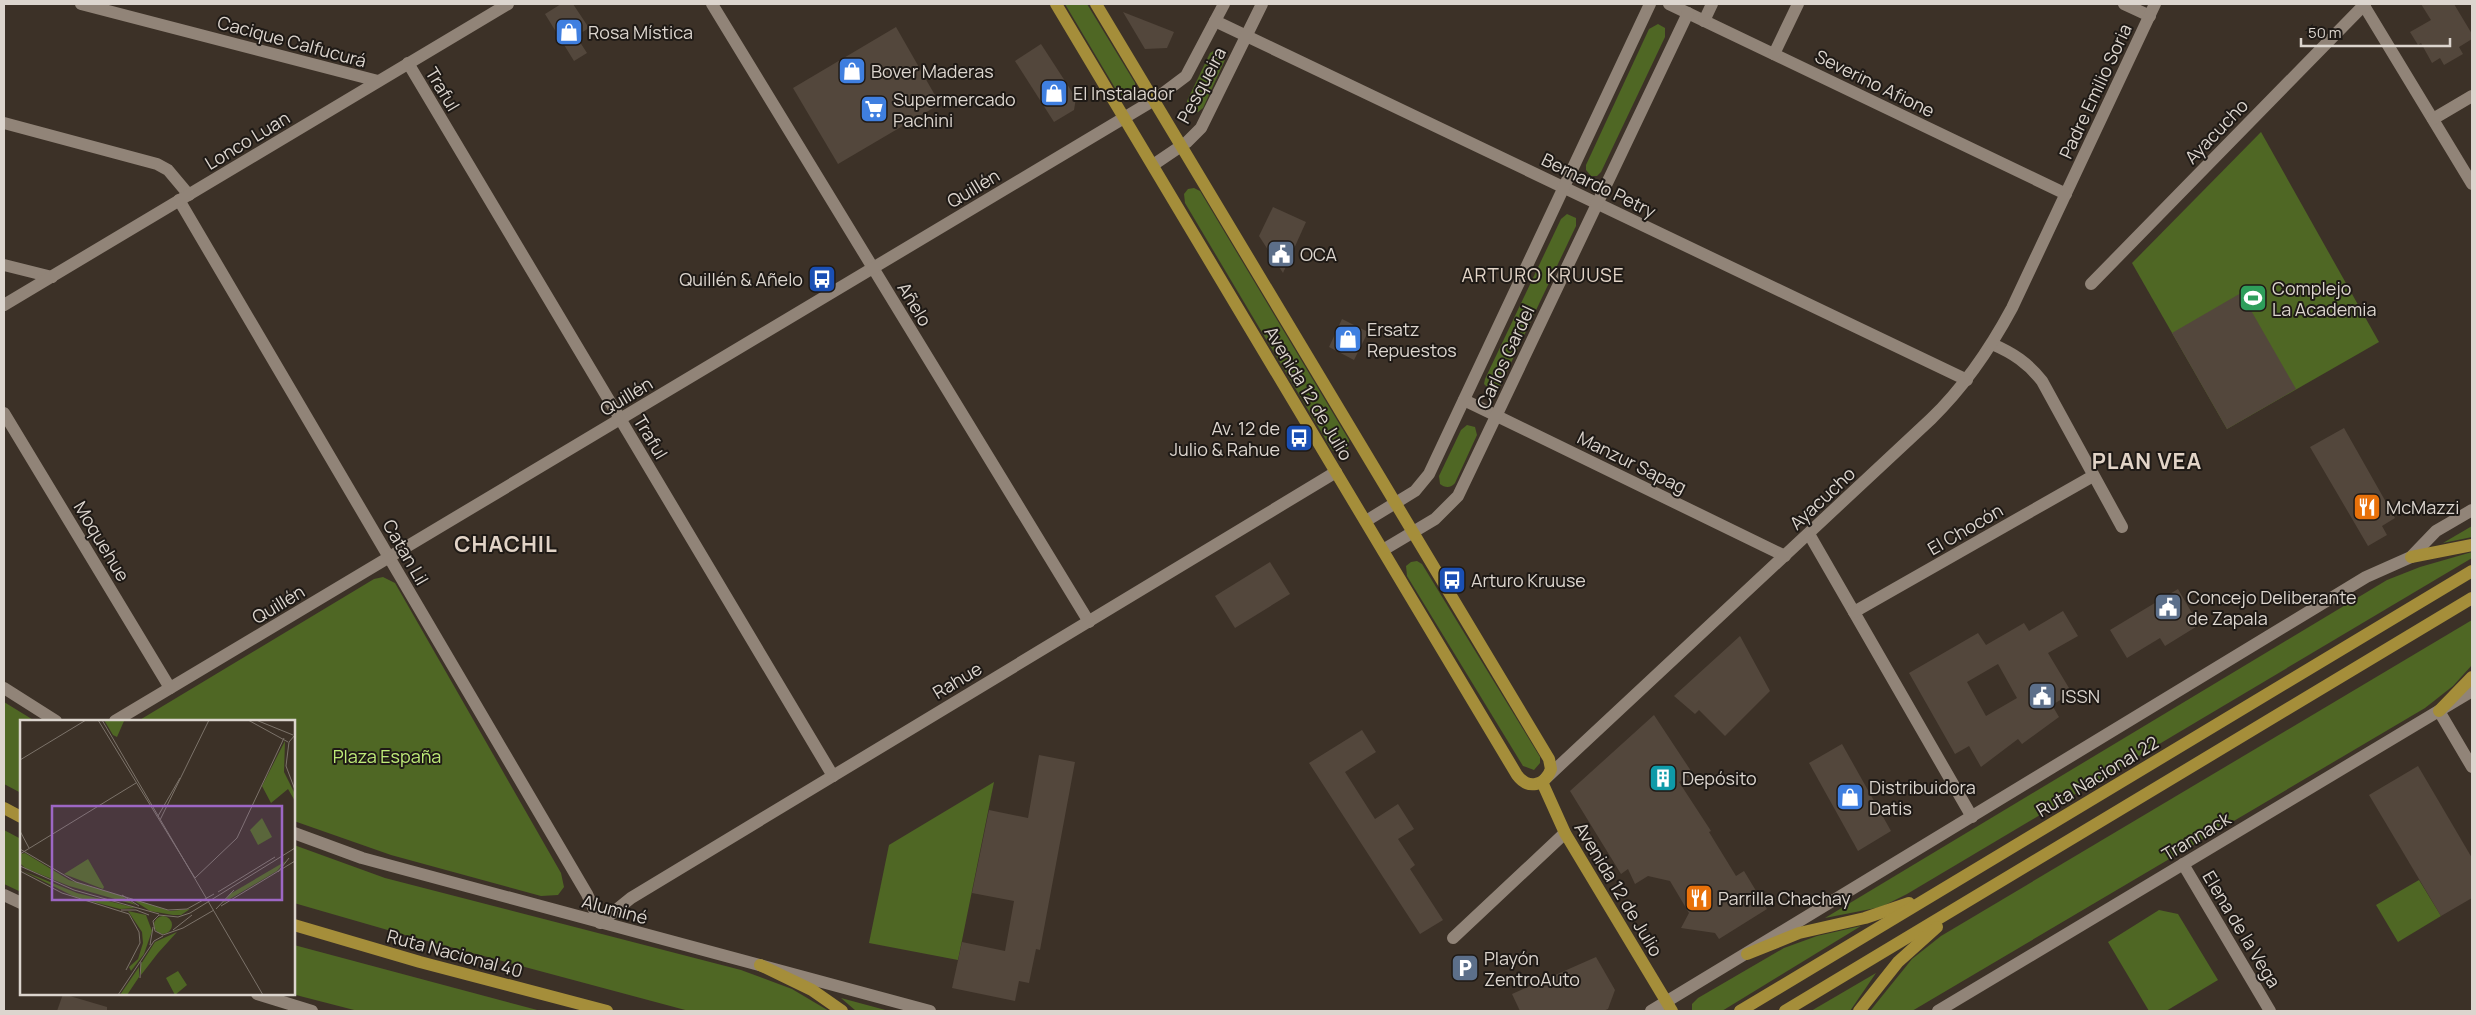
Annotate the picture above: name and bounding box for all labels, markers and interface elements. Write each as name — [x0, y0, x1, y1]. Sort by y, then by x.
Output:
street label: Cacique Calfucurá — [215, 10, 369, 72]
scale bar — [2301, 15, 2450, 47]
shop icon: Rosa Mística — [554, 17, 584, 47]
place label: Rosa Mística — [588, 20, 693, 44]
street label: Padre Emilio Soria — [2053, 20, 2137, 162]
text: 50 m — [2308, 22, 2342, 43]
street label: Pesqueira — [1171, 43, 1231, 127]
street label: Severino Afione — [1811, 44, 1939, 122]
shop icon: Bover Maderas — [837, 56, 867, 86]
place label: Bover Maderas — [871, 59, 994, 83]
street label: Traful — [421, 63, 465, 115]
shop icon: El Instalador — [1039, 78, 1069, 108]
place label: El Instalador — [1073, 81, 1175, 105]
place label: Supermercado Pachini — [893, 87, 1016, 132]
street label: Ayacucho — [2179, 93, 2253, 169]
supermarket icon: Supermercado Pachini — [859, 94, 889, 124]
street label: Lonco Luan — [200, 105, 294, 175]
street label: Bernardo Petry — [1538, 147, 1661, 223]
street label: Quillén — [942, 163, 1004, 213]
public building icon: OCA — [1266, 239, 1296, 269]
place label: OCA — [1300, 242, 1338, 266]
district label: ARTURO KRUUSE — [1461, 262, 1625, 288]
bus stop icon: Quillén & Añelo — [807, 264, 837, 294]
place label: Quillén & Añelo — [679, 267, 803, 291]
place label: Complejo La Academia — [2272, 276, 2376, 321]
street label: Añelo — [892, 277, 938, 331]
sports icon: Complejo La Academia — [2238, 283, 2268, 313]
street label: Carlos Gardel — [1471, 301, 1539, 413]
place label: Ersatz Repuestos — [1367, 317, 1457, 362]
street label: Avenida 12 de Julio — [1259, 321, 1359, 465]
shop icon: Ersatz Repuestos — [1333, 324, 1363, 354]
street label: Quillén — [595, 371, 657, 421]
street label: Traful — [629, 411, 673, 463]
place label: Av. 12 de Julio & Rahue — [1170, 416, 1280, 461]
bus stop icon: Av. 12 de Julio & Rahue — [1284, 423, 1314, 453]
street label: Manzur Sapag — [1573, 425, 1691, 499]
district label: PLAN VEA — [2092, 446, 2202, 476]
street label: Ayacucho — [1784, 461, 1860, 535]
restaurant icon: McMazzi — [2352, 492, 2382, 522]
place label: McMazzi — [2386, 495, 2460, 519]
street label: Moquehue — [69, 496, 135, 586]
street label: El Chocón — [1923, 498, 2007, 560]
street label: Catan Lil — [378, 515, 434, 589]
district label: CHACHIL — [454, 529, 558, 559]
bus stop icon: Arturo Kruuse — [1437, 565, 1467, 595]
place label: Arturo Kruuse — [1471, 568, 1586, 592]
street label: Quillén — [247, 579, 309, 629]
place label: Concejo Deliberante de Zapala — [2187, 585, 2357, 630]
public building icon: Concejo Deliberante de Zapala — [2153, 592, 2183, 622]
street label: Rahue — [928, 656, 986, 704]
public building icon: ISSN — [2027, 681, 2057, 711]
place label: ISSN — [2061, 684, 2100, 708]
inset map — [20, 720, 295, 995]
street label: Ruta Nacional 22 — [2031, 730, 2163, 822]
park label: Plaza España — [333, 744, 441, 768]
building icon: Depósito — [1648, 763, 1678, 793]
place label: Depósito — [1682, 766, 1757, 790]
place label: Distribuidora Datis — [1869, 775, 1976, 820]
shop icon: Distribuidora Datis — [1835, 782, 1865, 812]
street label: Trannack — [2157, 806, 2236, 866]
street label: Avenida 12 de Julio — [1569, 817, 1669, 961]
street label: Elena de la Vega — [2198, 866, 2286, 992]
restaurant icon: Parrilla Chachay — [1684, 883, 1714, 913]
place label: Parrilla Chachay — [1718, 886, 1851, 910]
street label: Aluminé — [580, 889, 650, 929]
street label: Ruta Nacional 40 — [384, 923, 526, 983]
place label: Playón ZentroAuto — [1484, 946, 1580, 991]
parking icon: Playón ZentroAuto — [1450, 953, 1480, 983]

